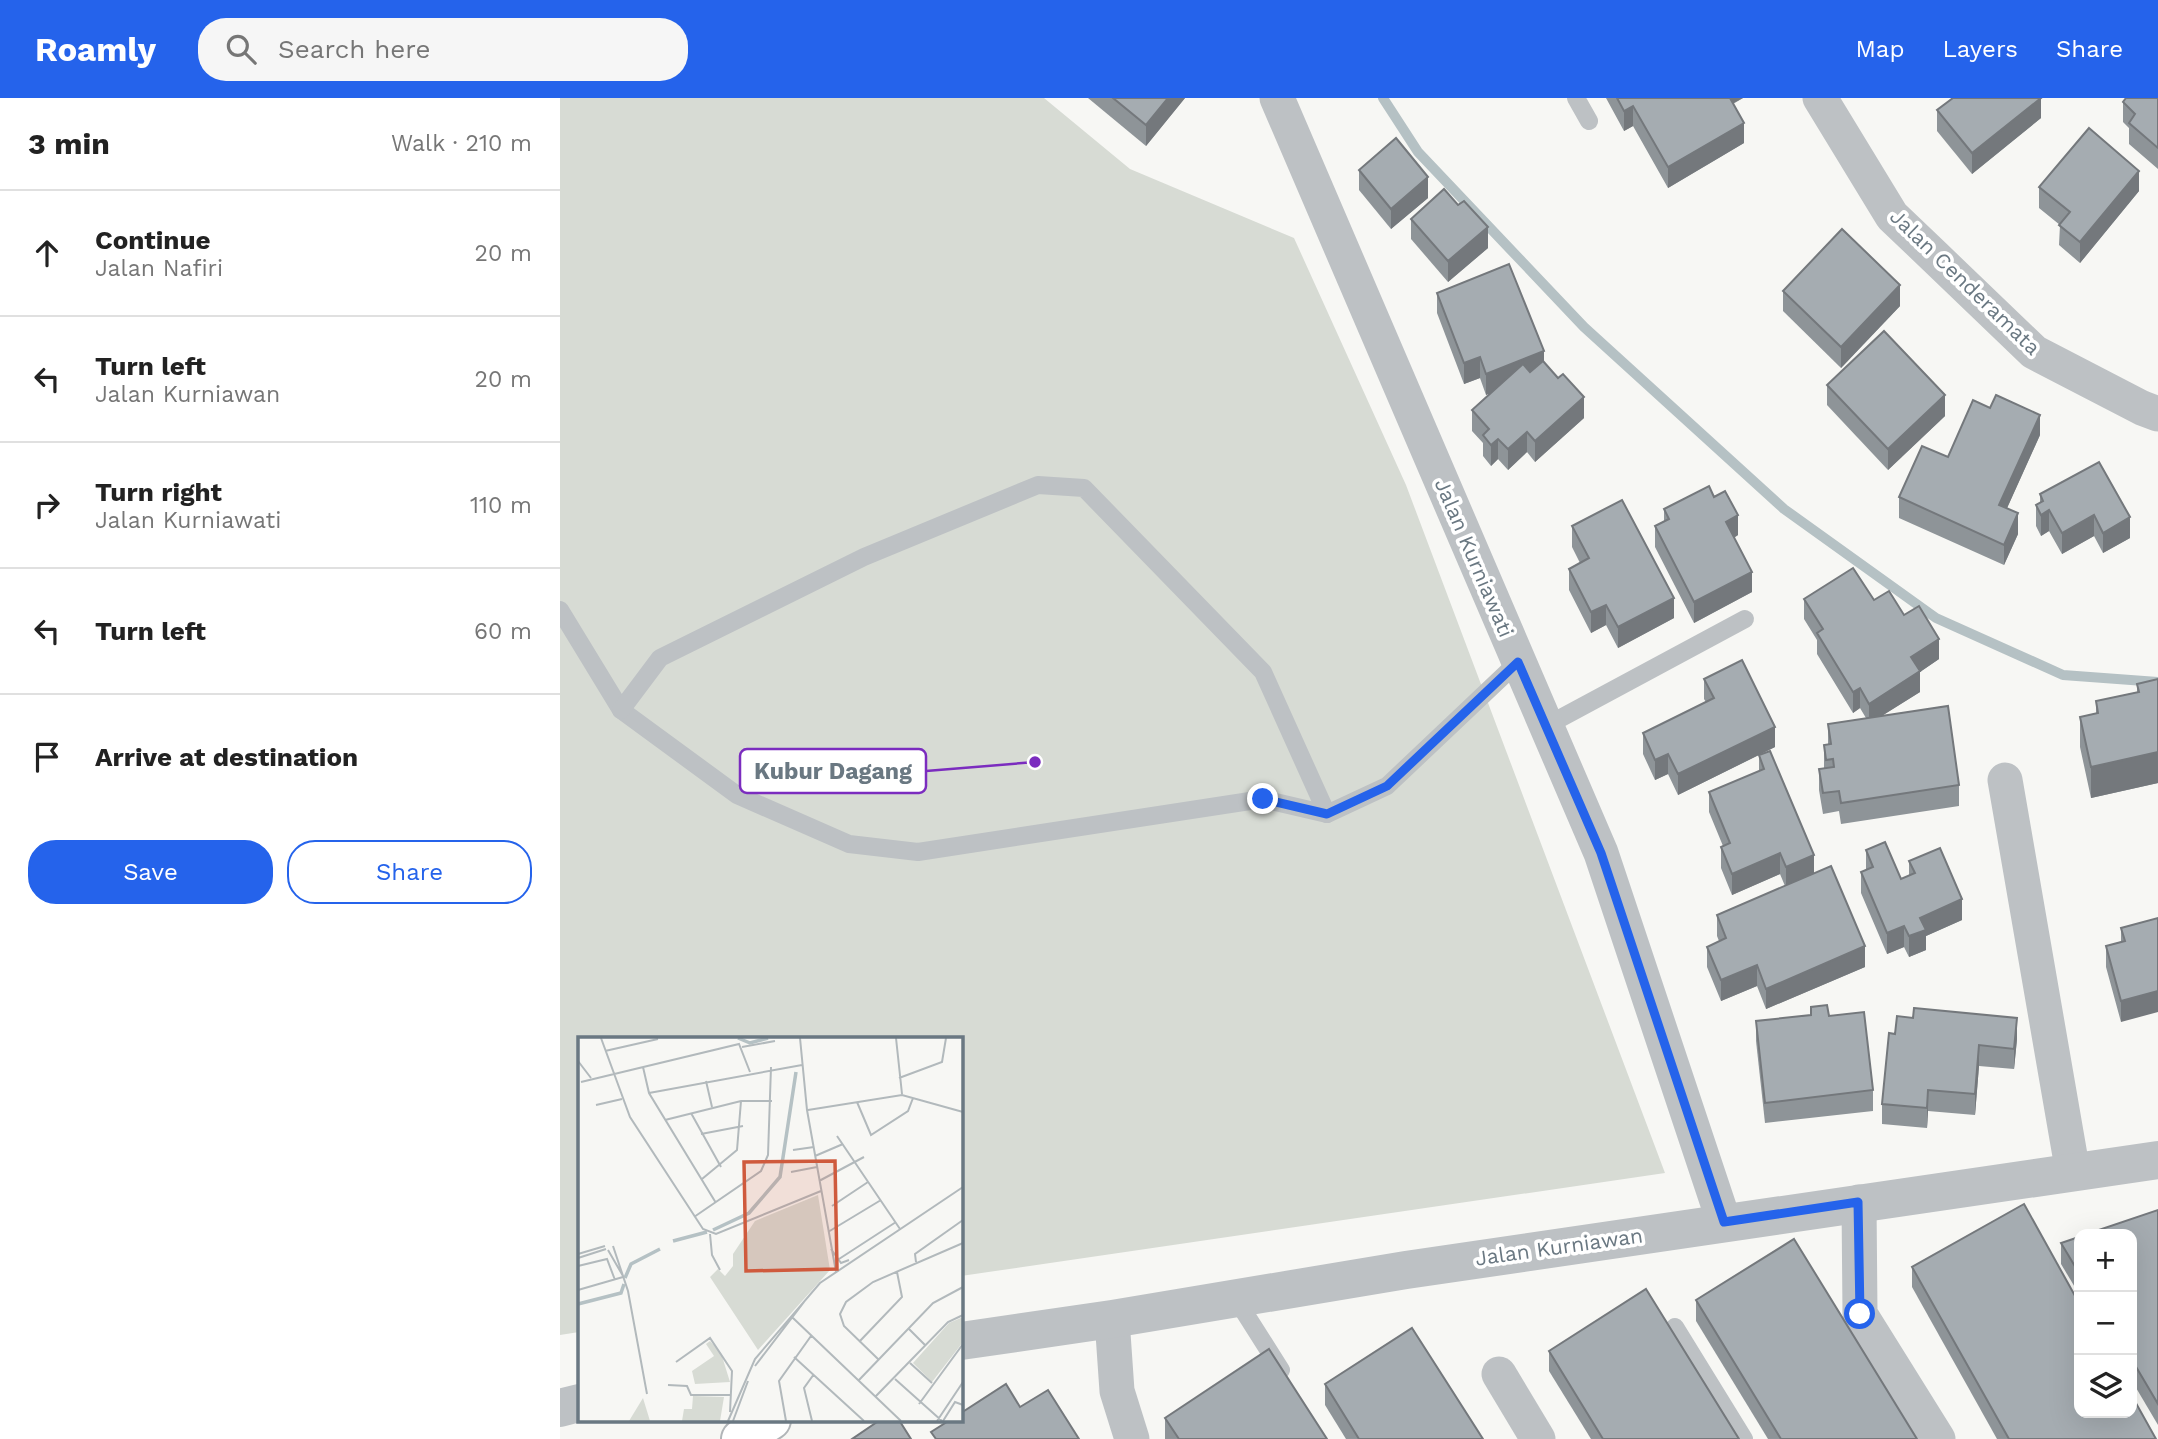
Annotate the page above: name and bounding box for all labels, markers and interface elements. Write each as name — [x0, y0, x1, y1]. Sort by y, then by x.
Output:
search box — [198, 18, 688, 81]
text: Roamly — [35, 30, 156, 69]
icon: search — [222, 30, 260, 68]
text: Search here — [278, 34, 431, 64]
text: Map — [1856, 35, 1904, 63]
text: Layers — [1942, 35, 2018, 63]
text: Share — [2056, 35, 2123, 63]
text: 3 min — [28, 126, 110, 161]
text: Walk · 210 m — [391, 130, 532, 157]
street label: Jalan Cenderamata — [1885, 204, 2046, 360]
text: Continue — [95, 225, 211, 255]
icon: ahead — [28, 234, 66, 272]
text: 20 m — [475, 240, 532, 267]
text: Jalan Nafiri — [95, 255, 223, 282]
text: Turn left — [95, 351, 206, 381]
icon: left — [28, 360, 66, 398]
text: 20 m — [475, 366, 532, 393]
text: Jalan Kurniawan — [95, 381, 280, 408]
street label: Jalan Kurniawati — [1430, 475, 1519, 641]
text: Turn right — [95, 477, 222, 507]
icon: right — [28, 486, 66, 524]
text: 110 m — [470, 492, 532, 519]
text: Jalan Kurniawati — [95, 507, 281, 534]
icon: left — [28, 612, 66, 650]
text: Turn left — [95, 616, 206, 646]
text: 60 m — [474, 618, 532, 645]
icon: arrive — [28, 738, 66, 776]
text: Arrive at destination — [95, 742, 358, 772]
callout: Kubur Dagang — [740, 749, 926, 793]
text: Kubur Dagang — [754, 758, 912, 785]
route end — [1247, 783, 1278, 814]
button: Save — [28, 840, 273, 904]
button: Share — [287, 840, 532, 904]
inset map — [578, 1037, 962, 1422]
street label: Jalan Kurniawan — [1473, 1222, 1644, 1271]
map controls — [2074, 1229, 2137, 1418]
button: + — [2074, 1229, 2137, 1292]
button: − — [2074, 1292, 2137, 1355]
route start — [1844, 1298, 1875, 1329]
button: layers — [2074, 1355, 2137, 1418]

